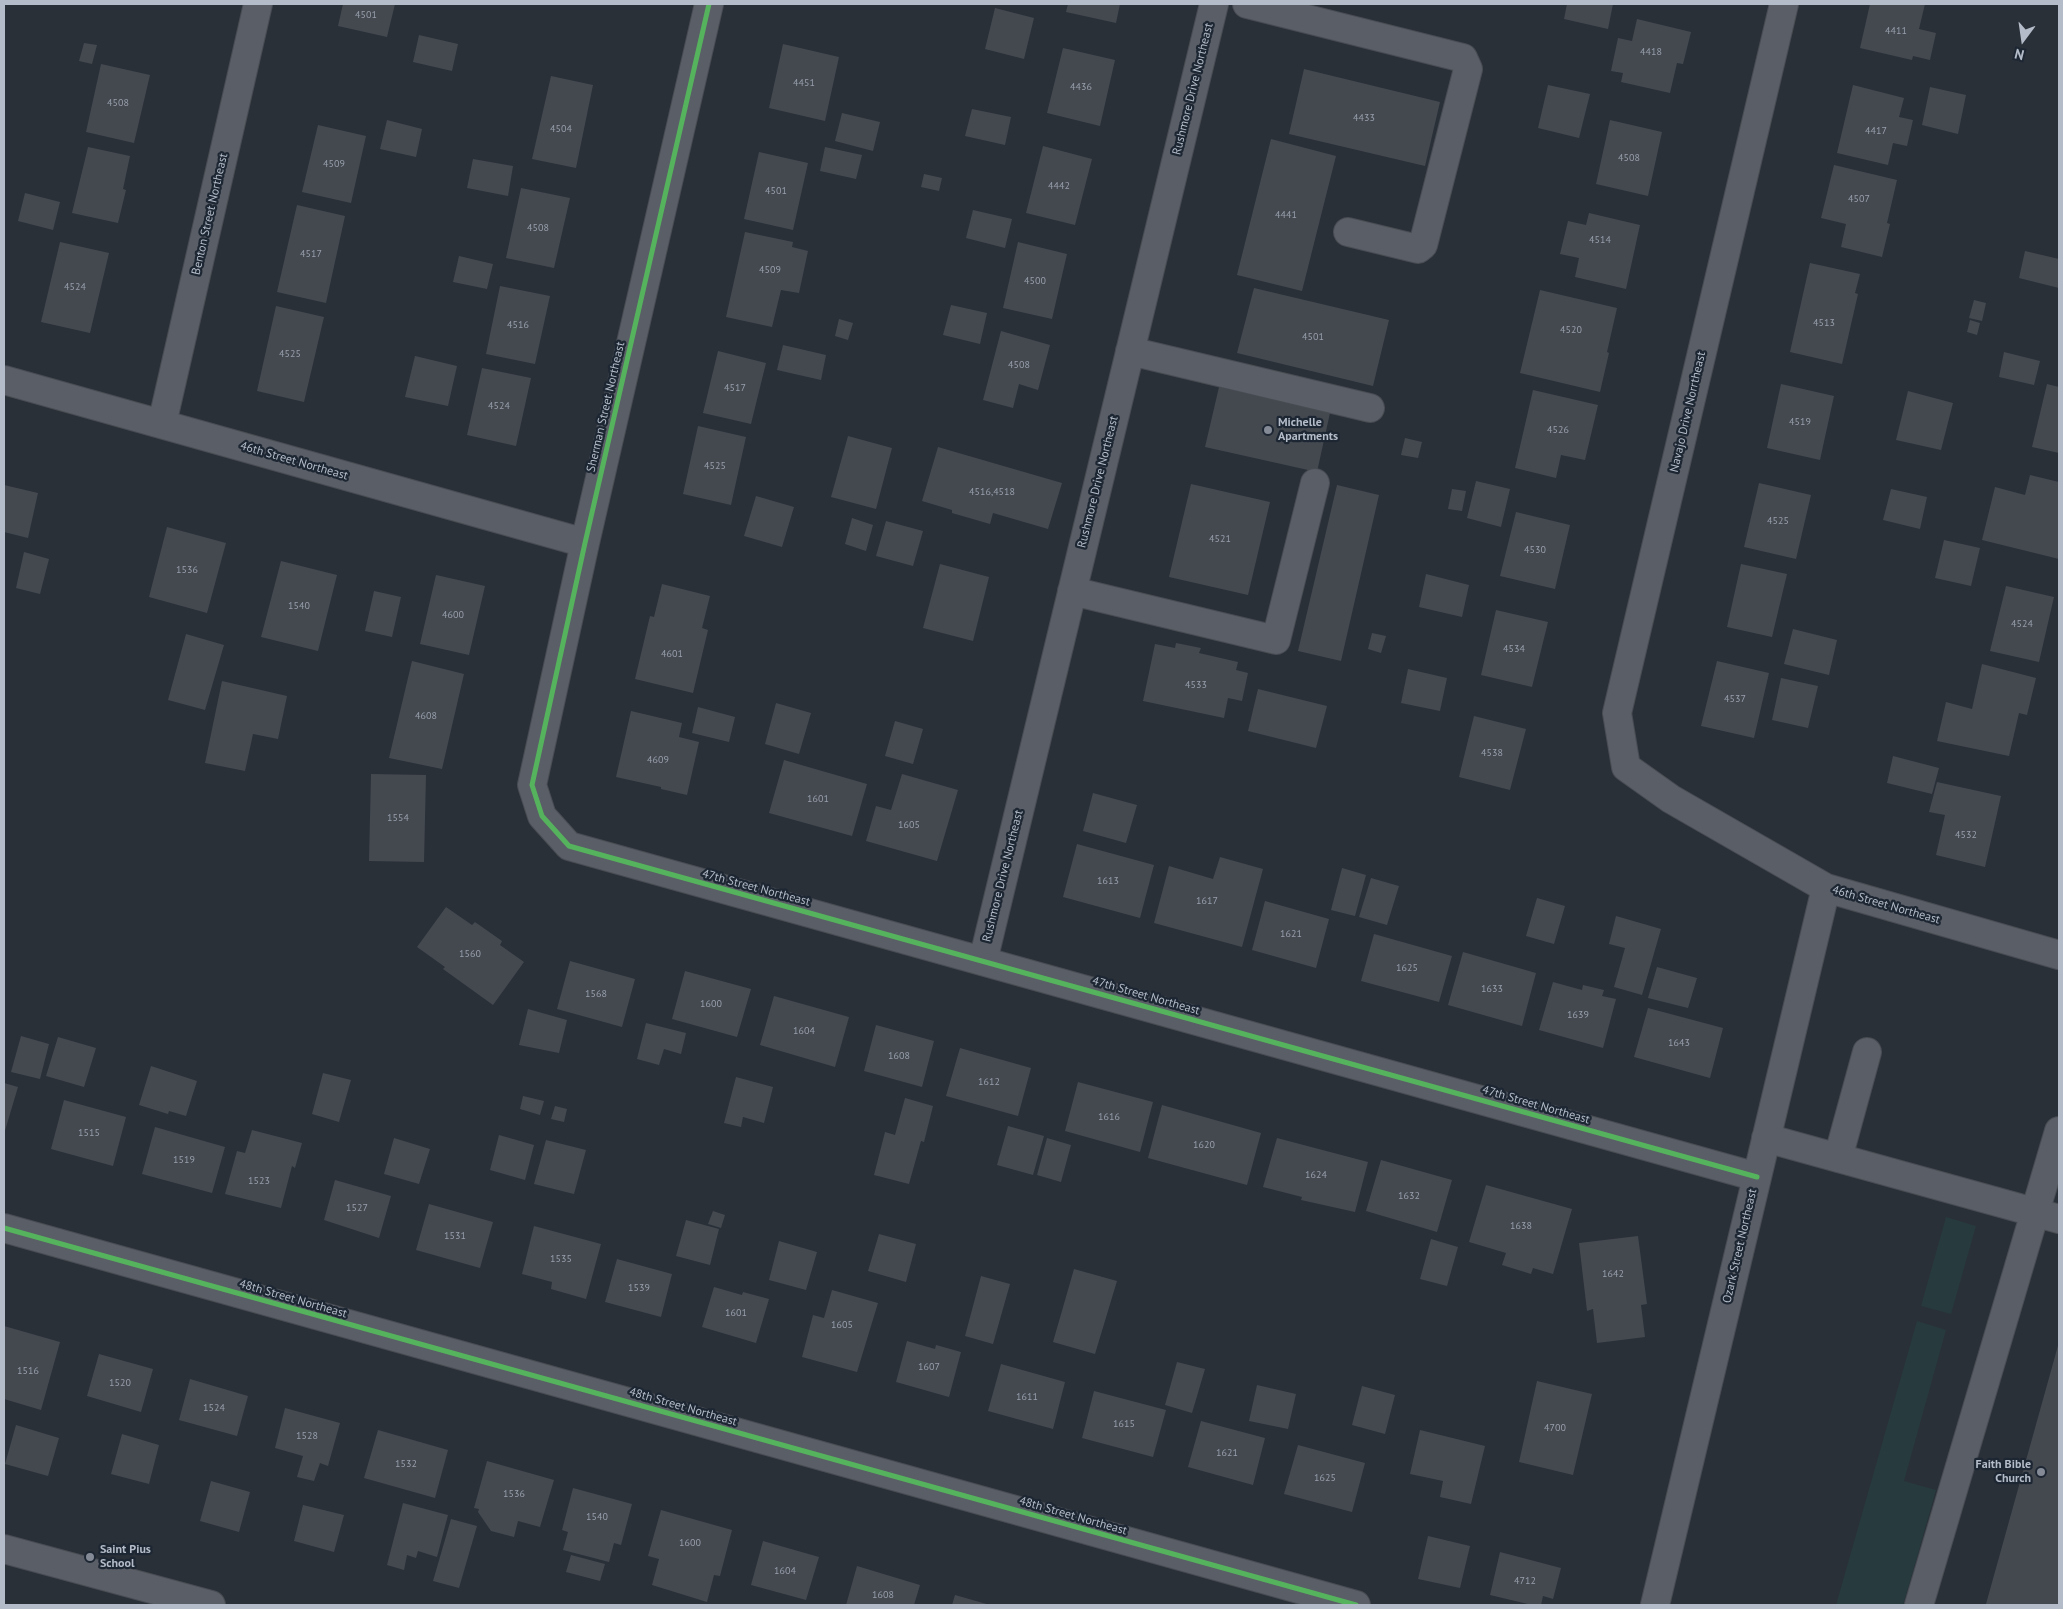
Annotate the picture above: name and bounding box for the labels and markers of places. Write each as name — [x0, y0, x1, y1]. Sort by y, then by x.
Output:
place label: Michelle Apartments — [1278, 416, 1338, 444]
marker: Michelle Apartments — [1262, 424, 1274, 436]
place label: Faith Bible Church — [1976, 1458, 2031, 1486]
marker: Faith Bible Church — [2035, 1466, 2047, 1478]
place label: Saint Pius School — [100, 1543, 151, 1571]
marker: Saint Pius School — [84, 1551, 96, 1563]

